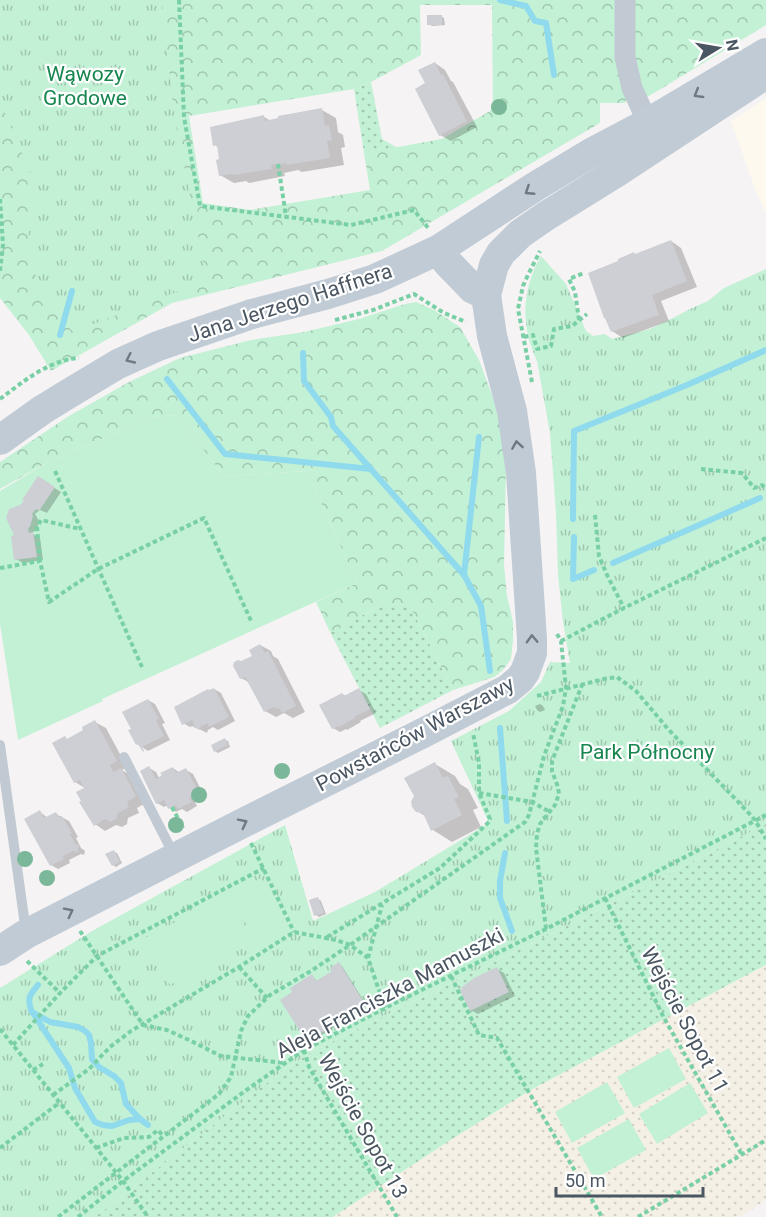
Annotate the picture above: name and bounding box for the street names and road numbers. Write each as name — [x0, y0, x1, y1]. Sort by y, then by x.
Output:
street label: Jana Jerzego Haffnera — [185, 259, 395, 347]
street label: Powstańców Warszawy — [312, 672, 518, 796]
street label: Aleja Franciszka Mamuszki — [272, 923, 508, 1063]
street label: Wejście Sopot 11 — [636, 943, 734, 1097]
street label: Wejście Sopot 13 — [313, 1049, 413, 1203]

